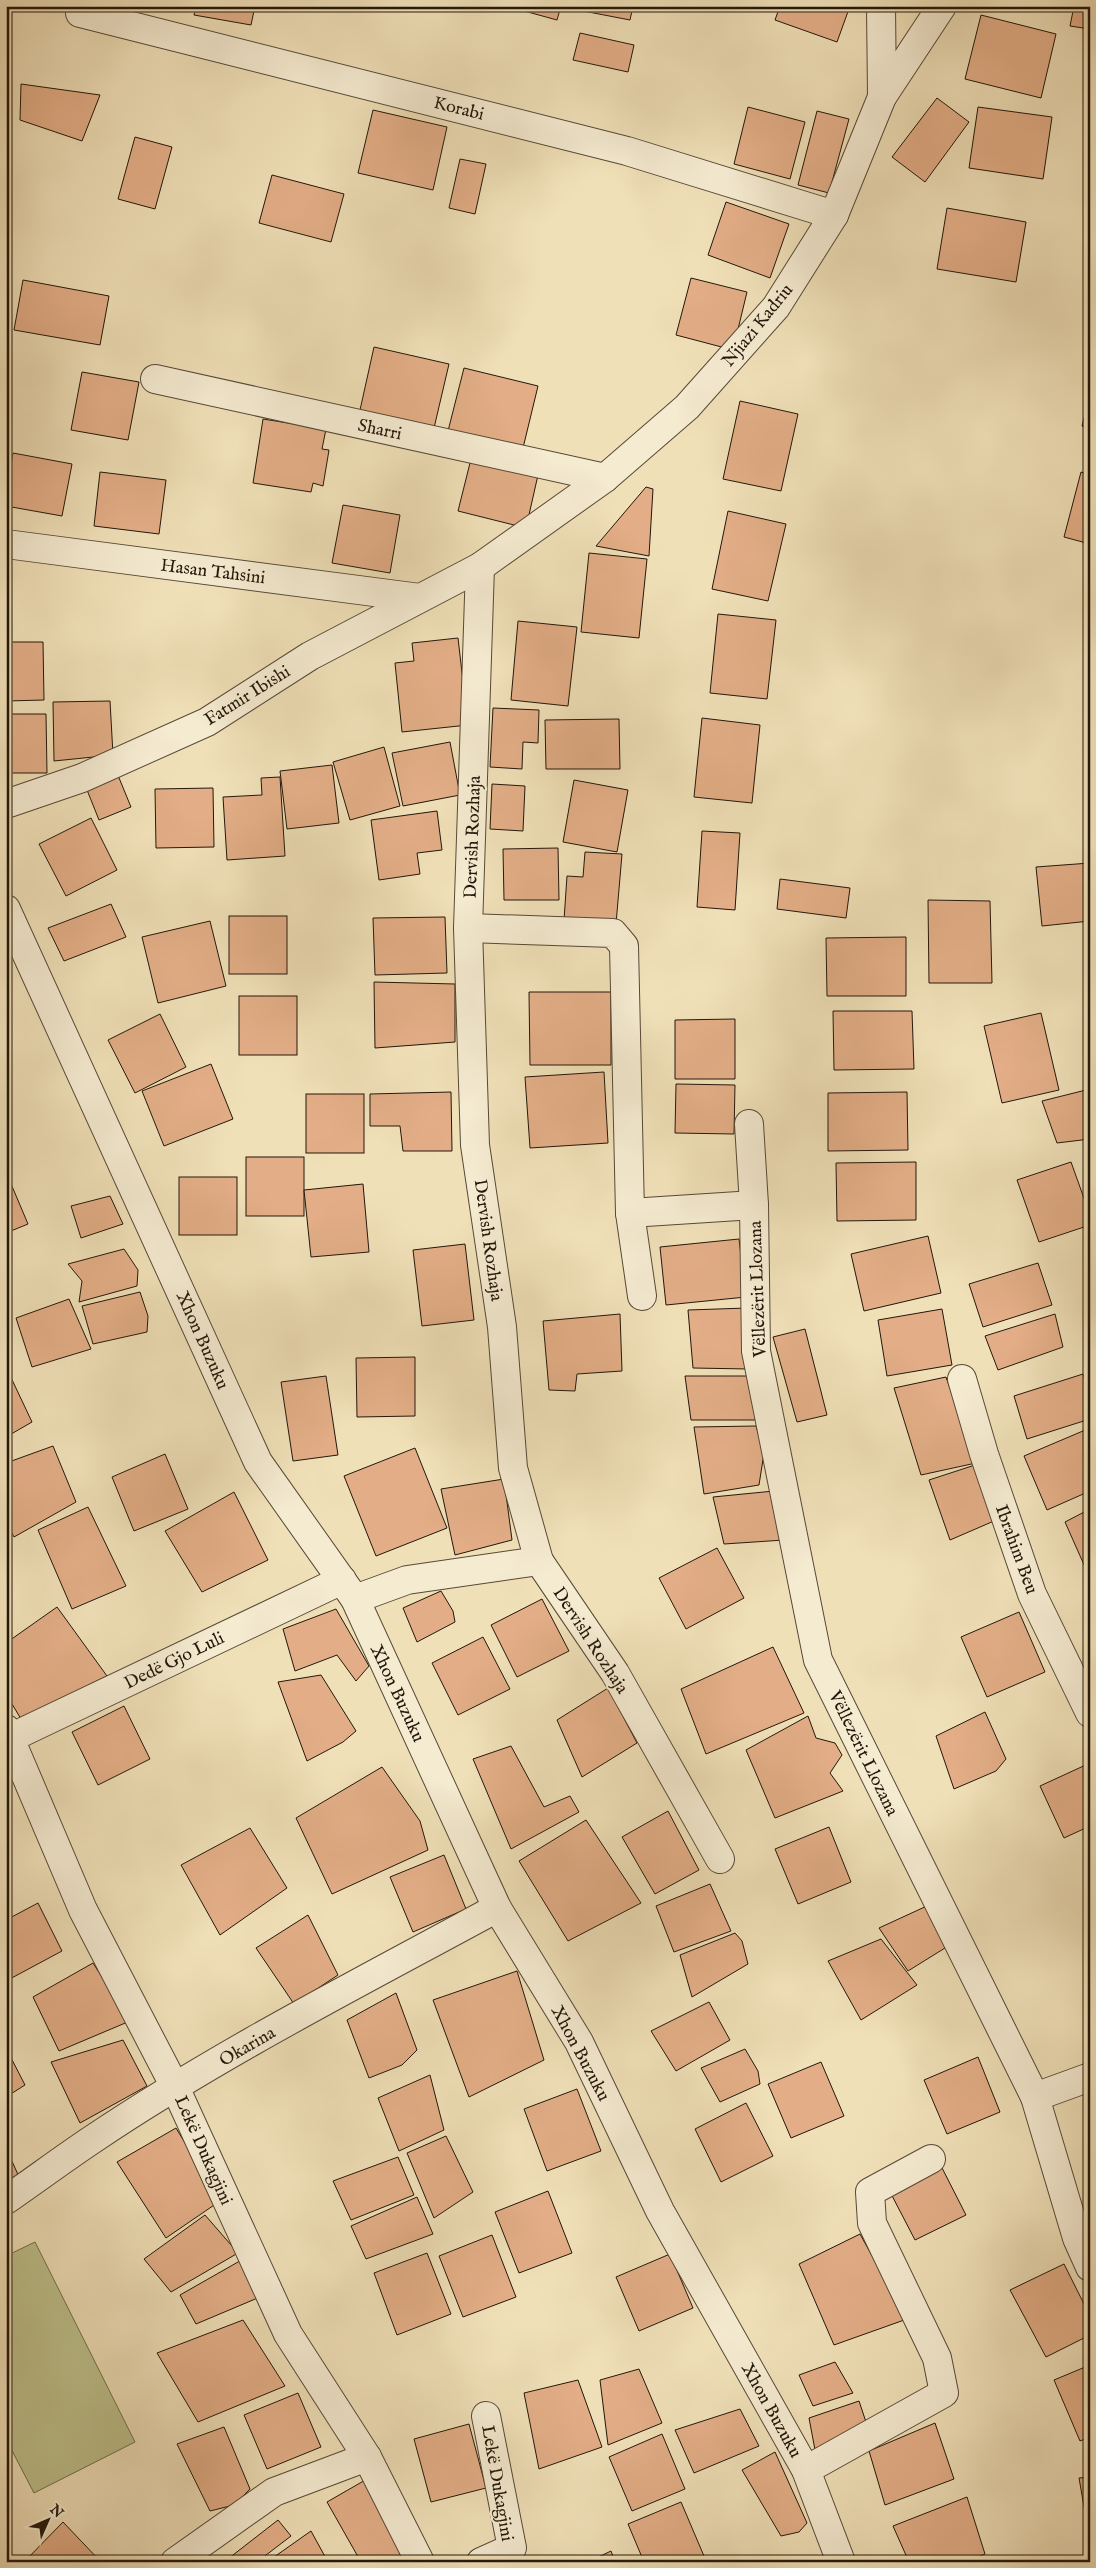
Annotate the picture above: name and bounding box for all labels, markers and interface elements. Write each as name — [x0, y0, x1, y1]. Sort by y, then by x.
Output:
street label: Korabi — [431, 92, 487, 127]
street label: Njiazi Kadriu — [718, 280, 799, 372]
street label: Sharri — [355, 415, 404, 446]
street label: Hasan Tahsini — [159, 555, 267, 590]
street label: Fatmir Ibishi — [200, 661, 295, 732]
street label: Dervish Rozhaja — [460, 775, 487, 899]
street label: Dervish Rozhaja — [468, 1178, 507, 1303]
street label: Vëllezërit Llozana — [745, 1220, 772, 1359]
street label: Xhon Buzuku — [170, 1288, 234, 1393]
street label: Ibrahim Beu — [989, 1502, 1042, 1597]
street label: Dervish Rozhaja — [547, 1583, 633, 1699]
street label: Dedë Gjo Luli — [121, 1627, 229, 1695]
street label: Xhon Buzuku — [364, 1641, 429, 1746]
street label: Vëllezërit Llozana — [822, 1686, 903, 1820]
street label: Xhon Buzuku — [545, 2002, 615, 2106]
street label: Okarina — [216, 2022, 280, 2073]
street label: Lekë Dukagjini — [168, 2092, 237, 2209]
street label: Xhon Buzuku — [735, 2359, 806, 2462]
street label: Lekë Dukagjini — [475, 2423, 518, 2543]
north arrow — [22, 2496, 72, 2546]
text: N — [45, 2500, 67, 2522]

